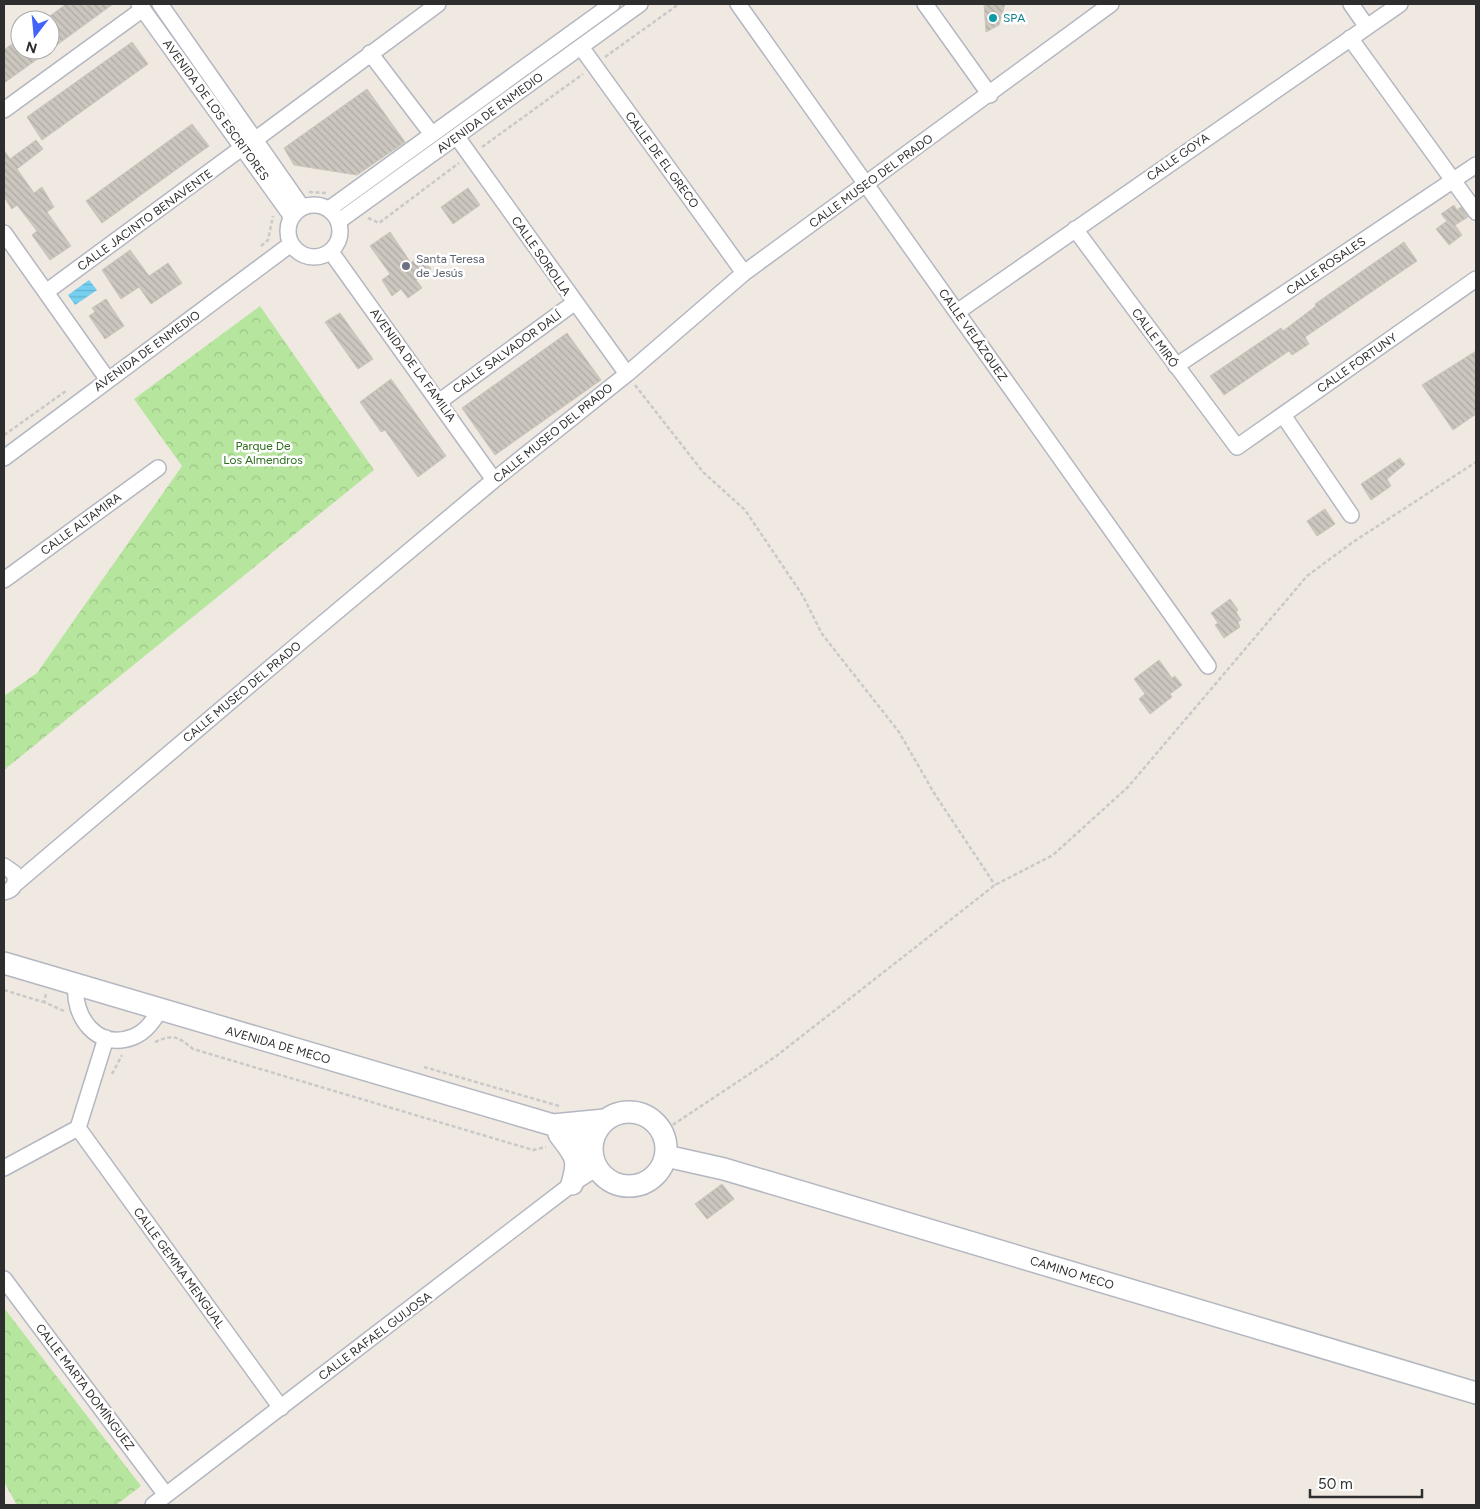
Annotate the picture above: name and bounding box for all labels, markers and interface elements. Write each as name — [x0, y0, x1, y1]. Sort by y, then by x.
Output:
north arrow — [10, 10, 60, 60]
place label: SPA — [1003, 11, 1025, 25]
marker: SPA — [987, 12, 999, 24]
text: N — [24, 37, 39, 57]
street label: AVENIDA DE LOS ESCRITORES — [160, 37, 272, 183]
street label: AVENIDA DE ENMEDIO — [434, 70, 546, 156]
street label: CALLE DE EL GRECO — [622, 109, 702, 211]
street label: CALLE GOYA — [1144, 130, 1212, 184]
street label: CALLE MUSEO DEL PRADO — [806, 131, 936, 231]
street label: CALLE JACINTO BENAVENTE — [75, 166, 215, 274]
street label: CALLE SOROLLA — [508, 214, 574, 298]
street label: CALLE ROSALES — [1284, 234, 1368, 298]
place label: Santa Teresa de Jesús — [416, 252, 485, 280]
marker: Santa Teresa de Jesús — [400, 260, 412, 272]
street label: CALLE VELÁZQUEZ — [936, 286, 1010, 384]
street label: AVENIDA DE LA FAMILIA — [367, 306, 459, 424]
street label: CALLE MIRÓ — [1129, 306, 1181, 370]
street label: CALLE SALVADOR DALÍ — [450, 307, 565, 396]
street label: AVENIDA DE ENMEDIO — [91, 308, 203, 394]
street label: CALLE FORTUNY — [1314, 330, 1400, 396]
street label: CALLE MUSEO DEL PRADO — [491, 381, 615, 485]
park label: Parque De Los Almendros — [223, 439, 303, 467]
street label: CALLE ALTAMIRA — [38, 490, 124, 558]
street label: CALLE MUSEO DEL PRADO — [180, 639, 304, 745]
street label: AVENIDA DE MECO — [224, 1023, 332, 1067]
street label: CALLE GEMMA MENGUAL — [131, 1205, 228, 1332]
street label: CAMINO MECO — [1028, 1254, 1116, 1292]
street label: CALLE RAFAEL GUIJOSA — [316, 1289, 434, 1383]
street label: CALLE MARTA DOMÍNGUEZ — [33, 1321, 137, 1453]
scale bar — [1310, 1466, 1422, 1498]
text: 50 m — [1318, 1475, 1353, 1493]

